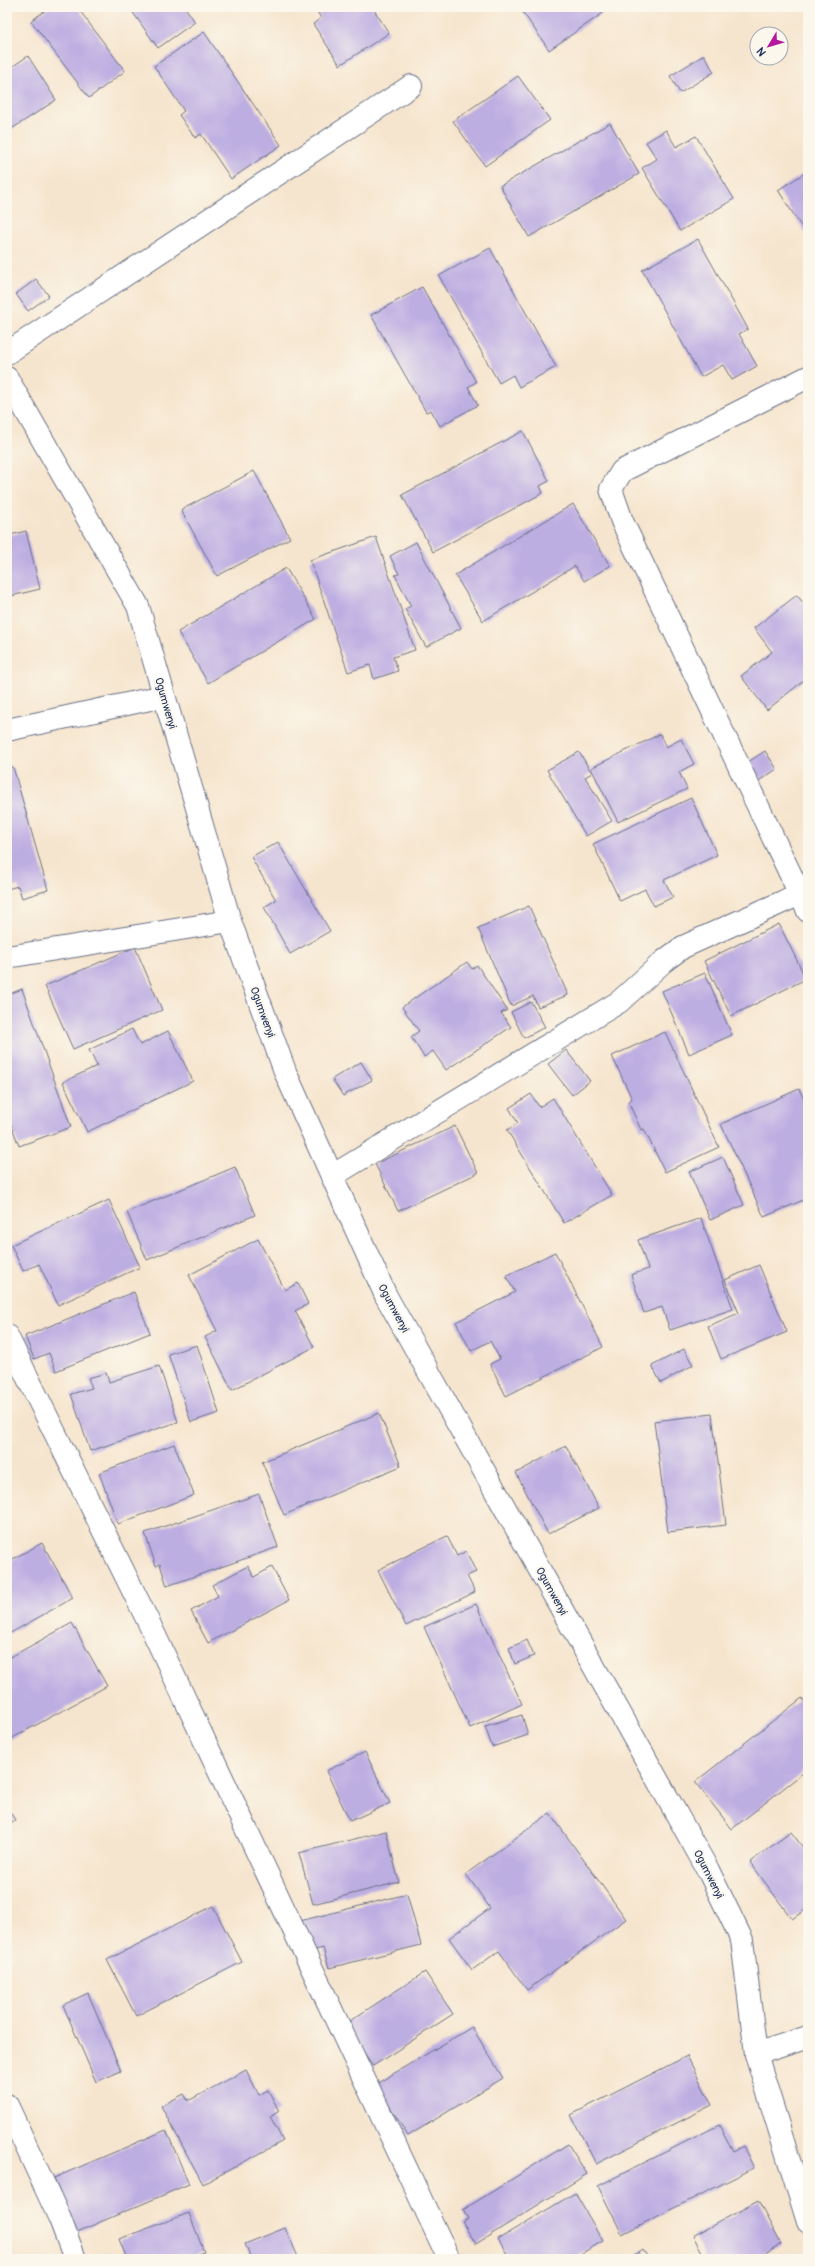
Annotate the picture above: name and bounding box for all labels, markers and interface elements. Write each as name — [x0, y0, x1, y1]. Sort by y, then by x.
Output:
north arrow — [749, 26, 789, 66]
text: N — [754, 44, 769, 59]
street label: Ogumwenyi — [152, 676, 179, 730]
street label: Ogumwenyi — [247, 985, 278, 1039]
street label: Ogumwenyi — [375, 1282, 412, 1335]
street label: Ogumwenyi — [533, 1565, 570, 1618]
street label: Ogumwenyi — [691, 1848, 726, 1901]

